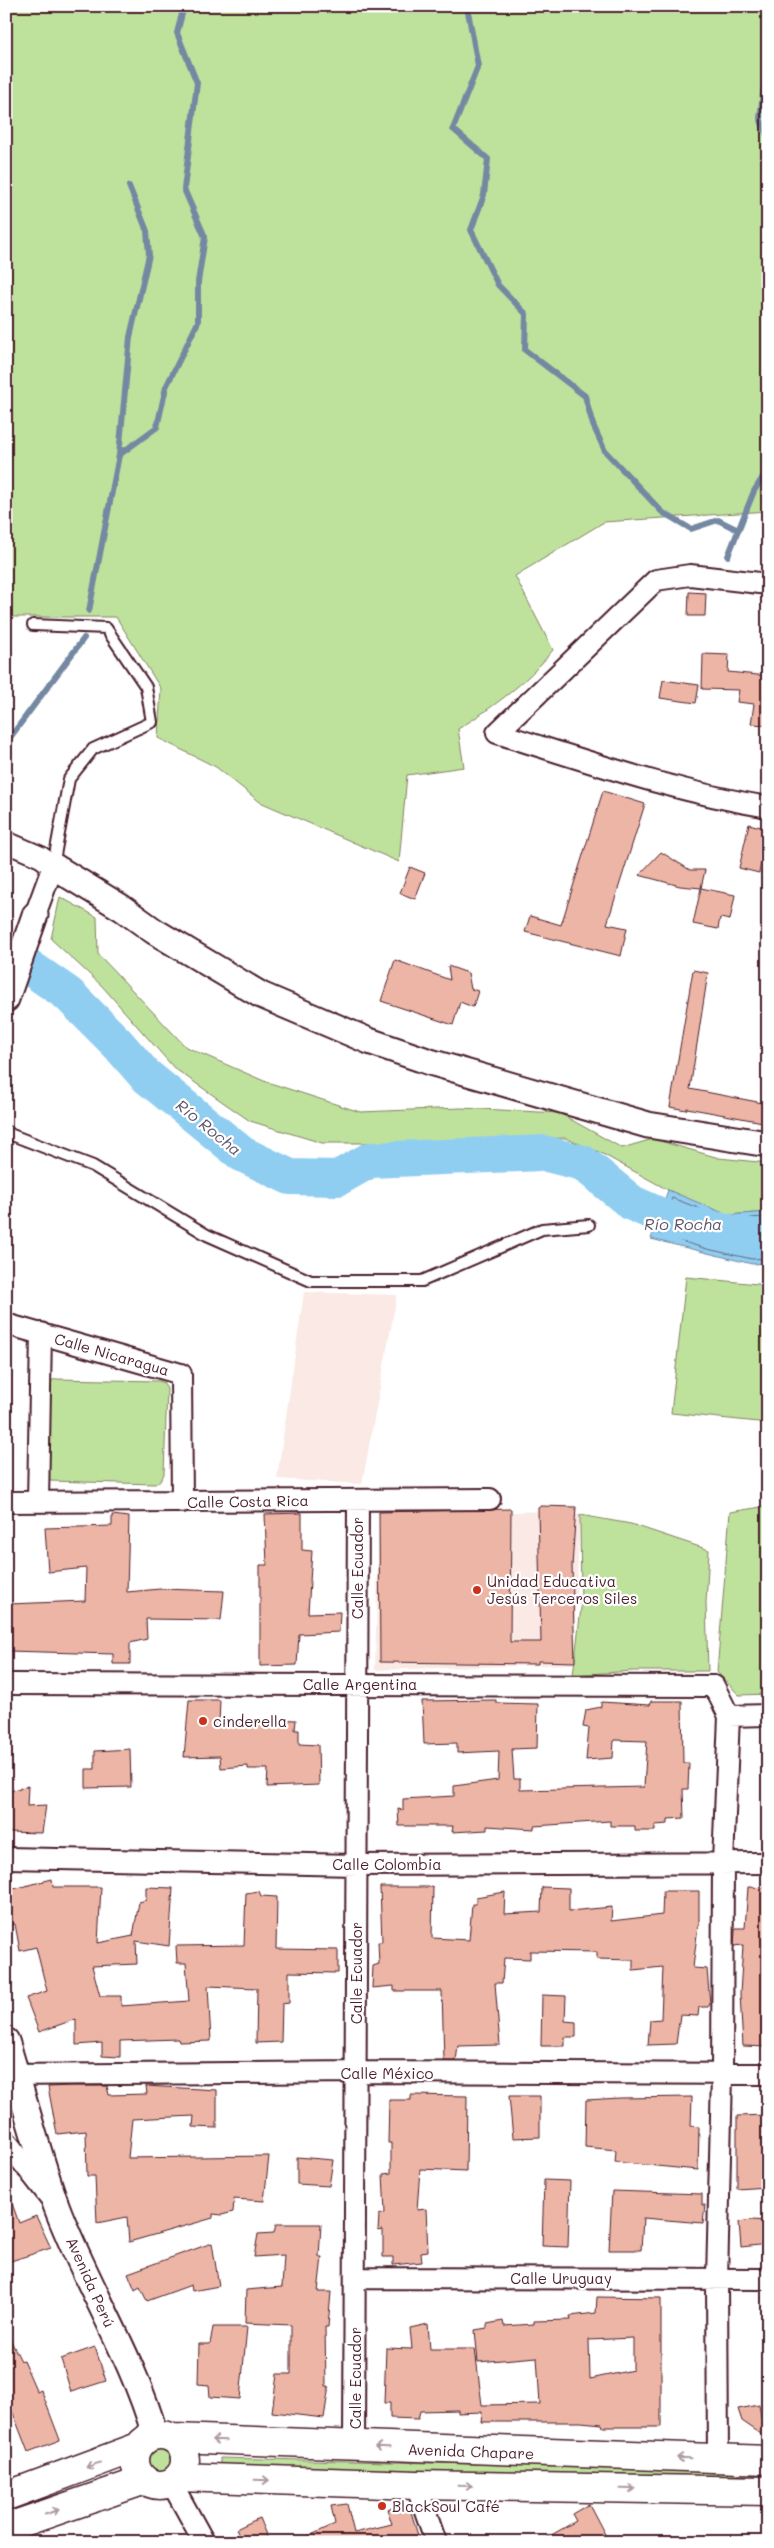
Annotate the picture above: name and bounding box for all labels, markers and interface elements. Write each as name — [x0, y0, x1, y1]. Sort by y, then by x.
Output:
water label: Río Rocha — [172, 1094, 246, 1160]
water label: Río Rocha — [644, 1213, 722, 1234]
street label: Calle Nicaragua — [52, 1328, 172, 1380]
street label: Calle Costa Rica — [187, 1490, 309, 1512]
street label: Calle Ecuador — [347, 1517, 367, 1619]
place label: Unidad Educativa Jesús Terceros Siles — [487, 1571, 637, 1608]
marker: Unidad Educativa Jesús Terceros Siles — [471, 1584, 483, 1596]
street label: Calle Argentina — [303, 1674, 417, 1694]
place label: cinderella — [213, 1711, 287, 1731]
marker: cinderella — [197, 1715, 209, 1727]
street label: Calle Colombia — [332, 1854, 442, 1874]
street label: Calle Ecuador — [346, 1922, 366, 2024]
street label: Calle México — [341, 2063, 434, 2083]
street label: Avenida Perú — [62, 2234, 120, 2330]
street label: Calle Uruguay — [510, 2268, 612, 2288]
street label: Calle Ecuador — [345, 2327, 365, 2429]
one-way arrow — [212, 2436, 228, 2445]
street label: Avenida Chapare — [407, 2439, 535, 2463]
one-way arrow — [374, 2443, 390, 2452]
one-way arrow — [676, 2454, 692, 2463]
one-way arrow — [86, 2461, 101, 2470]
one-way arrow — [254, 2476, 270, 2485]
one-way arrow — [456, 2481, 473, 2491]
one-way arrow — [619, 2484, 635, 2494]
place label: BlackSoul Café — [392, 2496, 500, 2516]
marker: BlackSoul Café — [376, 2500, 388, 2512]
one-way arrow — [44, 2507, 60, 2516]

